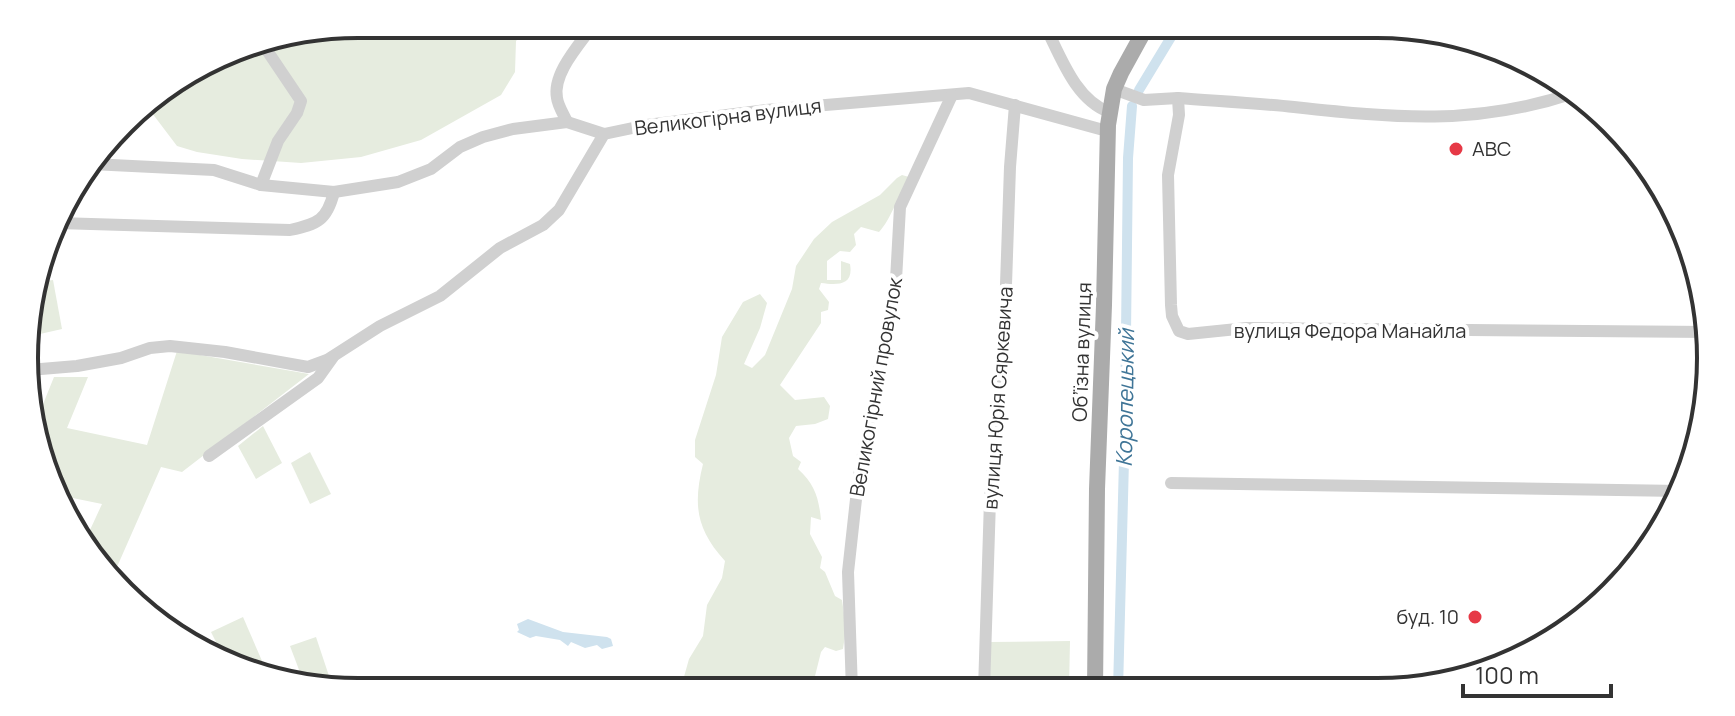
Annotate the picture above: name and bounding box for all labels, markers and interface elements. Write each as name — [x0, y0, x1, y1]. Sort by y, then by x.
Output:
street label: Великогірна вулиця — [633, 92, 823, 141]
place label: АВС — [1472, 135, 1511, 162]
marker: АВС — [1447, 140, 1465, 158]
street label: Великогірний провулок — [843, 274, 908, 499]
street label: Обʼїзна вулиця — [1066, 282, 1097, 422]
street label: вулиця Юрія Сяркевича — [976, 286, 1019, 510]
street label: вулиця Федора Манайла — [1234, 317, 1466, 344]
water label: Коропецький — [1109, 327, 1141, 467]
place label: буд. 10 — [1397, 603, 1459, 630]
marker: буд. 10 — [1466, 608, 1484, 626]
scale bar — [1463, 648, 1611, 698]
text: 100 m — [1475, 658, 1539, 691]

